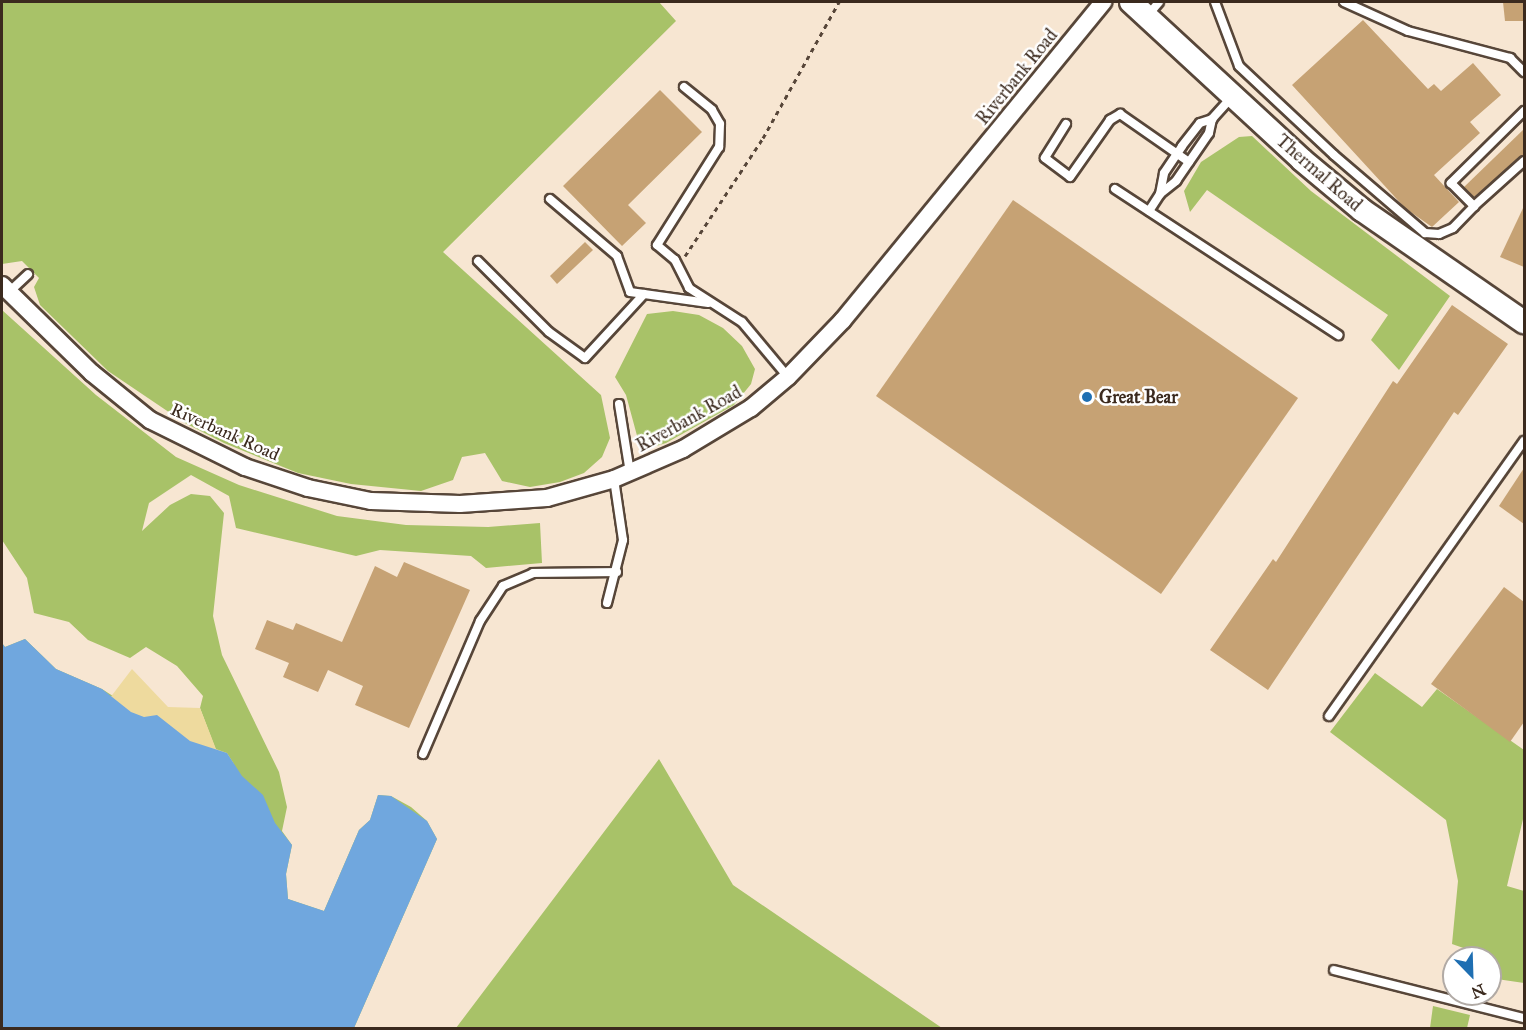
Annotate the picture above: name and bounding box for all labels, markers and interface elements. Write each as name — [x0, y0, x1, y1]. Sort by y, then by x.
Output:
street label: Riverbank Road — [972, 25, 1062, 129]
street label: Thermal Road — [1272, 130, 1366, 216]
street label: Riverbank Road — [633, 381, 745, 457]
place label: Great Bear — [1099, 386, 1178, 408]
marker: Great Bear — [1080, 390, 1094, 404]
street label: Riverbank Road — [167, 398, 283, 466]
north arrow — [1442, 946, 1502, 1006]
text: N — [1468, 980, 1488, 1003]

